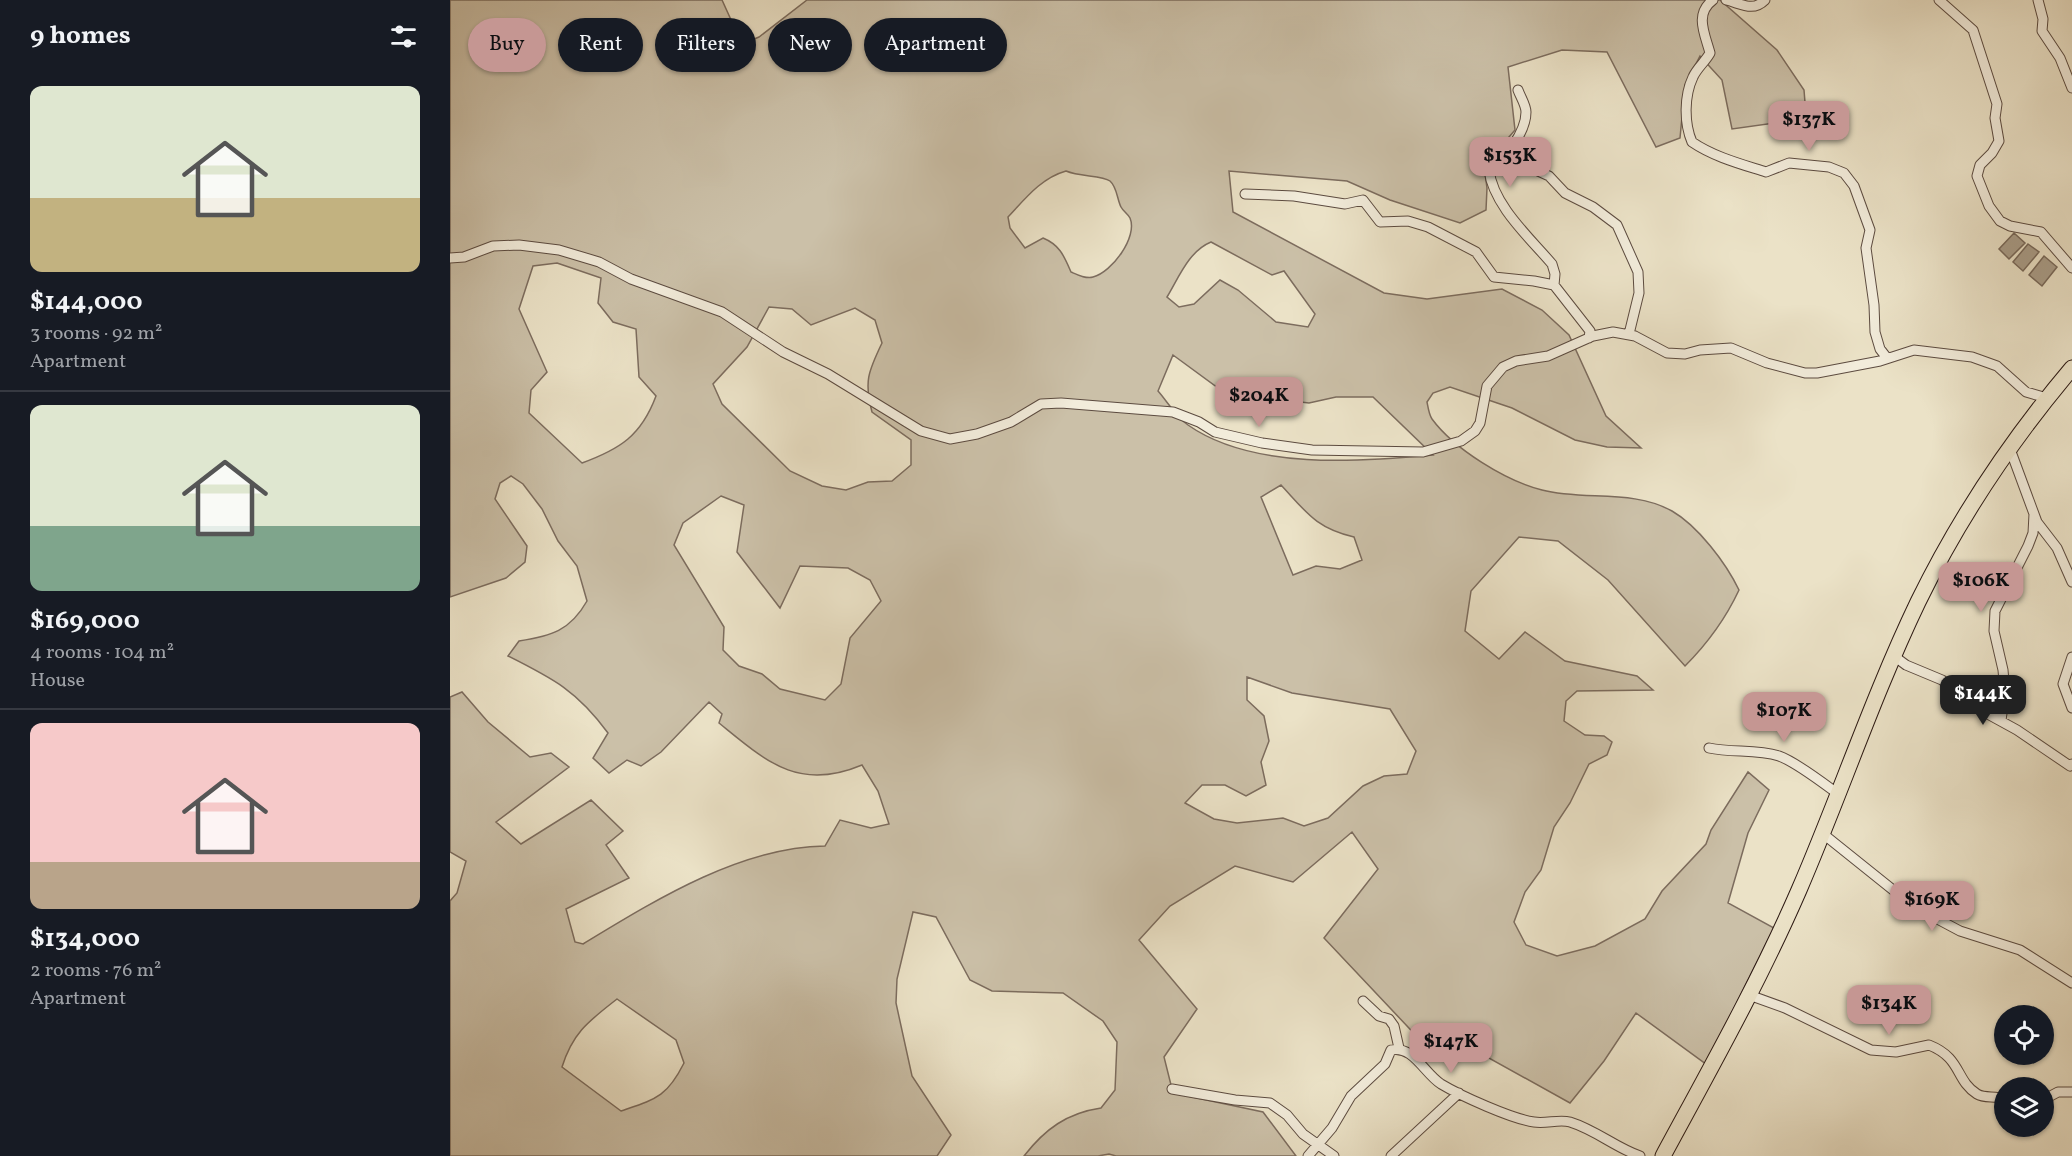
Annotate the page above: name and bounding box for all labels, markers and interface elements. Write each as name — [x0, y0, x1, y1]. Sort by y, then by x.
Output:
text: 9 homes — [30, 18, 131, 54]
chip: Buy — [468, 18, 546, 72]
chip: Rent — [558, 18, 643, 72]
chip: Filters — [655, 18, 756, 72]
chip: New — [768, 18, 852, 72]
chip: Apartment — [864, 18, 1007, 72]
icon: filters — [387, 20, 420, 53]
pin: $137K — [1767, 101, 1851, 152]
text: $137K — [1782, 106, 1836, 134]
icon: home — [171, 125, 279, 233]
pin: $153K — [1468, 137, 1552, 188]
text: $153K — [1483, 142, 1537, 170]
text: $144,000 — [30, 284, 143, 320]
text: 3 rooms · 92 m² — [30, 320, 162, 348]
text: Apartment — [30, 348, 126, 376]
pin: $204K — [1217, 377, 1301, 428]
text: $204K — [1229, 382, 1289, 410]
icon: home — [171, 444, 279, 552]
pin: $106K — [1939, 562, 2023, 613]
text: $106K — [1952, 567, 2010, 595]
text: $169,000 — [30, 603, 140, 639]
text: 4 rooms · 104 m² — [30, 639, 174, 667]
text: House — [30, 667, 85, 695]
pin: $144K — [1941, 675, 2025, 726]
text: $144K — [1954, 680, 2012, 708]
pin: $107K — [1742, 692, 1826, 743]
text: $107K — [1756, 697, 1812, 725]
icon: home — [171, 762, 279, 870]
pin: $169K — [1890, 881, 1974, 932]
text: $169K — [1904, 886, 1960, 914]
text: $134,000 — [30, 921, 140, 957]
text: 2 rooms · 76 m² — [30, 957, 162, 985]
text: Apartment — [30, 985, 126, 1013]
pin: $134K — [1847, 985, 1931, 1036]
text: $134K — [1861, 990, 1917, 1018]
map controls — [1994, 1005, 2054, 1137]
button: locate — [1994, 1005, 2054, 1065]
pin: $147K — [1409, 1023, 1493, 1074]
text: $147K — [1423, 1028, 1479, 1056]
button: layers — [1994, 1077, 2054, 1137]

